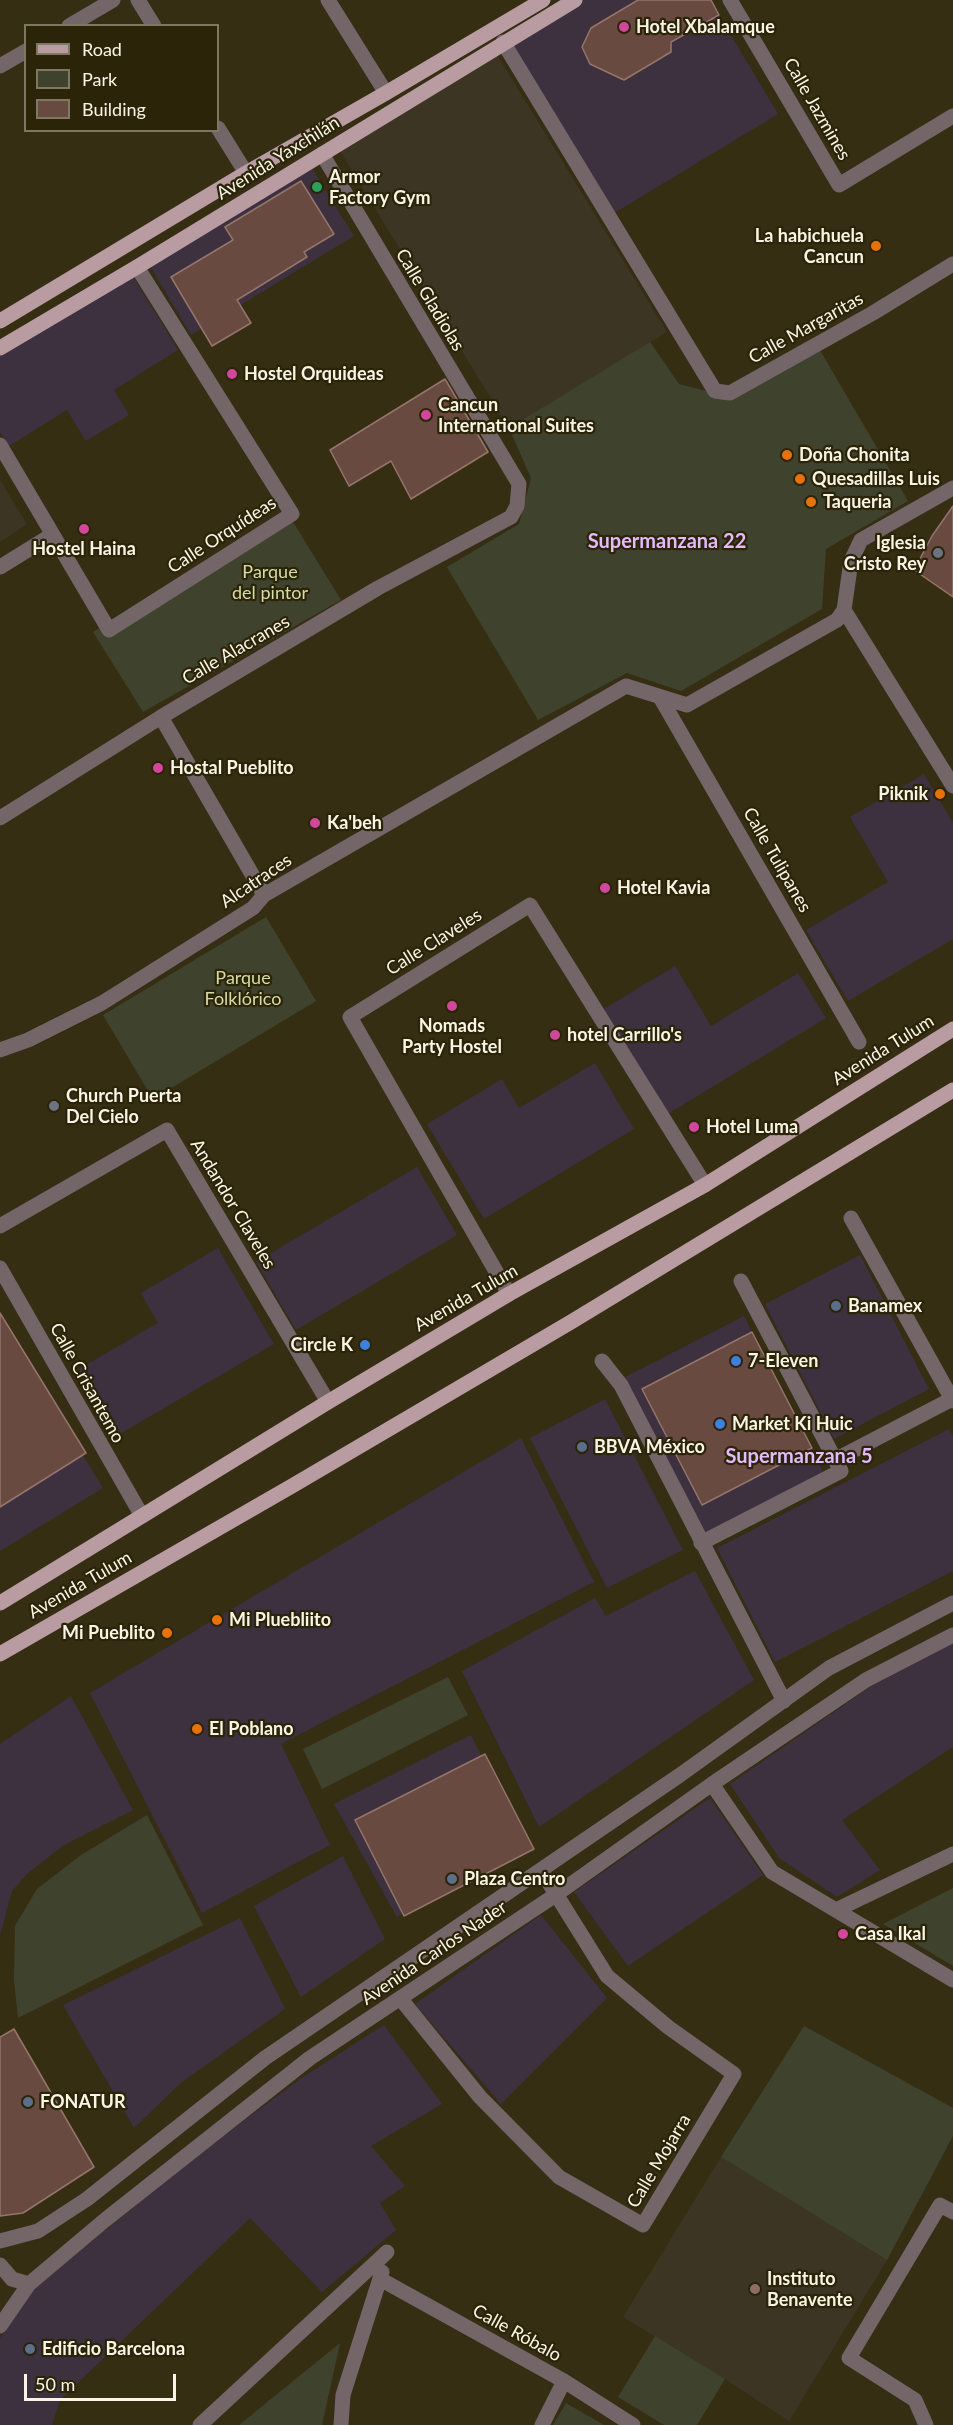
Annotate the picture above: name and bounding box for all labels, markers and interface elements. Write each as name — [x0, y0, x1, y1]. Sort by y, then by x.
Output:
place label: Hotel Xbalamque — [636, 16, 775, 38]
marker: Hotel Xbalamque — [617, 20, 631, 34]
legend — [24, 24, 219, 132]
text: Road — [82, 38, 122, 60]
street label: Calle Jazmines — [779, 54, 855, 164]
text: Park — [82, 68, 117, 90]
text: Building — [82, 98, 146, 120]
street label: Avenida Yaxchilán — [213, 111, 343, 205]
place label: Armor Factory Gym — [329, 166, 431, 208]
marker: Armor Factory Gym — [310, 180, 324, 194]
place label: La habichuela Cancun — [755, 225, 864, 268]
marker: La habichuela Cancun — [869, 239, 883, 253]
street label: Calle Gladiolas — [391, 245, 469, 355]
street label: Calle Margaritas — [745, 288, 867, 368]
place label: Hostel Orquideas — [244, 363, 384, 385]
marker: Hostel Orquideas — [225, 367, 239, 381]
place label: Cancun International Suites — [438, 394, 594, 436]
marker: Cancun International Suites — [419, 408, 433, 422]
place label: Doña Chonita — [799, 444, 910, 466]
marker: Doña Chonita — [780, 448, 794, 462]
place label: Quesadillas Luis — [812, 468, 940, 490]
marker: Quesadillas Luis — [793, 472, 807, 486]
place label: Taqueria — [823, 491, 891, 513]
street label: Calle Orquídeas — [164, 492, 280, 578]
marker: Taqueria — [804, 495, 818, 509]
marker: Hostel Haina — [77, 522, 91, 536]
district label: Supermanzana 22 — [588, 530, 746, 554]
place label: Iglesia Cristo Rey — [844, 532, 926, 574]
place label: Hostel Haina — [32, 538, 136, 560]
marker: Iglesia Cristo Rey — [931, 546, 945, 560]
park label: Parque del pintor — [232, 561, 308, 604]
street label: Calle Alacranes — [179, 611, 293, 689]
place label: Hostal Pueblito — [170, 757, 294, 779]
marker: Hostal Pueblito — [151, 761, 165, 775]
place label: Piknik — [878, 783, 928, 805]
marker: Piknik — [933, 787, 947, 801]
street label: Calle Tulipanes — [738, 804, 816, 916]
place label: Ka'beh — [327, 812, 382, 834]
marker: Ka'beh — [308, 816, 322, 830]
street label: Alcatraces — [216, 849, 296, 913]
place label: Hotel Kavia — [617, 877, 710, 899]
marker: Hotel Kavia — [598, 881, 612, 895]
street label: Calle Claveles — [382, 904, 486, 980]
park label: Parque Folklórico — [205, 967, 281, 1010]
marker: Nomads Party Hostel — [445, 999, 459, 1013]
street label: Avenida Tulum — [828, 1010, 938, 1090]
place label: Nomads Party Hostel — [402, 1015, 502, 1058]
place label: hotel Carrillo's — [567, 1024, 682, 1046]
marker: hotel Carrillo's — [548, 1028, 562, 1042]
place label: Church Puerta Del Cielo — [66, 1085, 181, 1128]
marker: Church Puerta Del Cielo — [47, 1099, 61, 1113]
place label: Hotel Luma — [706, 1116, 798, 1138]
marker: Hotel Luma — [687, 1120, 701, 1134]
street label: Andandor Claveles — [186, 1135, 280, 1273]
street label: Avenida Tulum — [410, 1260, 522, 1336]
place label: Banamex — [848, 1295, 922, 1317]
marker: Banamex — [829, 1299, 843, 1313]
street label: Calle Crisantemo — [45, 1319, 129, 1447]
place label: Circle K — [291, 1334, 353, 1356]
marker: Circle K — [358, 1338, 372, 1352]
place label: 7-Eleven — [748, 1350, 818, 1372]
marker: 7-Eleven — [729, 1354, 743, 1368]
place label: Market Ki Huic — [732, 1413, 853, 1435]
marker: Market Ki Huic — [713, 1417, 727, 1431]
place label: BBVA México — [594, 1436, 705, 1458]
marker: BBVA México — [575, 1440, 589, 1454]
district label: Supermanzana 5 — [726, 1445, 872, 1469]
street label: Avenida Tulum — [24, 1547, 136, 1623]
place label: Mi Pluebliito — [229, 1609, 331, 1631]
marker: Mi Pluebliito — [210, 1613, 224, 1627]
place label: Mi Pueblito — [62, 1622, 155, 1644]
marker: Mi Pueblito — [160, 1626, 174, 1640]
place label: El Poblano — [209, 1718, 294, 1740]
marker: El Poblano — [190, 1722, 204, 1736]
place label: Plaza Centro — [464, 1868, 565, 1890]
marker: Plaza Centro — [445, 1872, 459, 1886]
street label: Avenida Carlos Nader — [357, 1896, 511, 2010]
place label: Casa Ikal — [855, 1923, 926, 1945]
marker: Casa Ikal — [836, 1927, 850, 1941]
place label: FONATUR — [40, 2091, 125, 2113]
marker: FONATUR — [21, 2095, 35, 2109]
street label: Calle Mojarra — [623, 2110, 695, 2212]
place label: Instituto Benavente — [767, 2268, 852, 2310]
marker: Instituto Benavente — [748, 2282, 762, 2296]
street label: Calle Róbalo — [469, 2300, 565, 2366]
place label: Edificio Barcelona — [42, 2338, 185, 2360]
marker: Edificio Barcelona — [23, 2342, 37, 2356]
scale bar — [27, 2362, 178, 2400]
text: 50 m — [35, 2373, 75, 2395]

